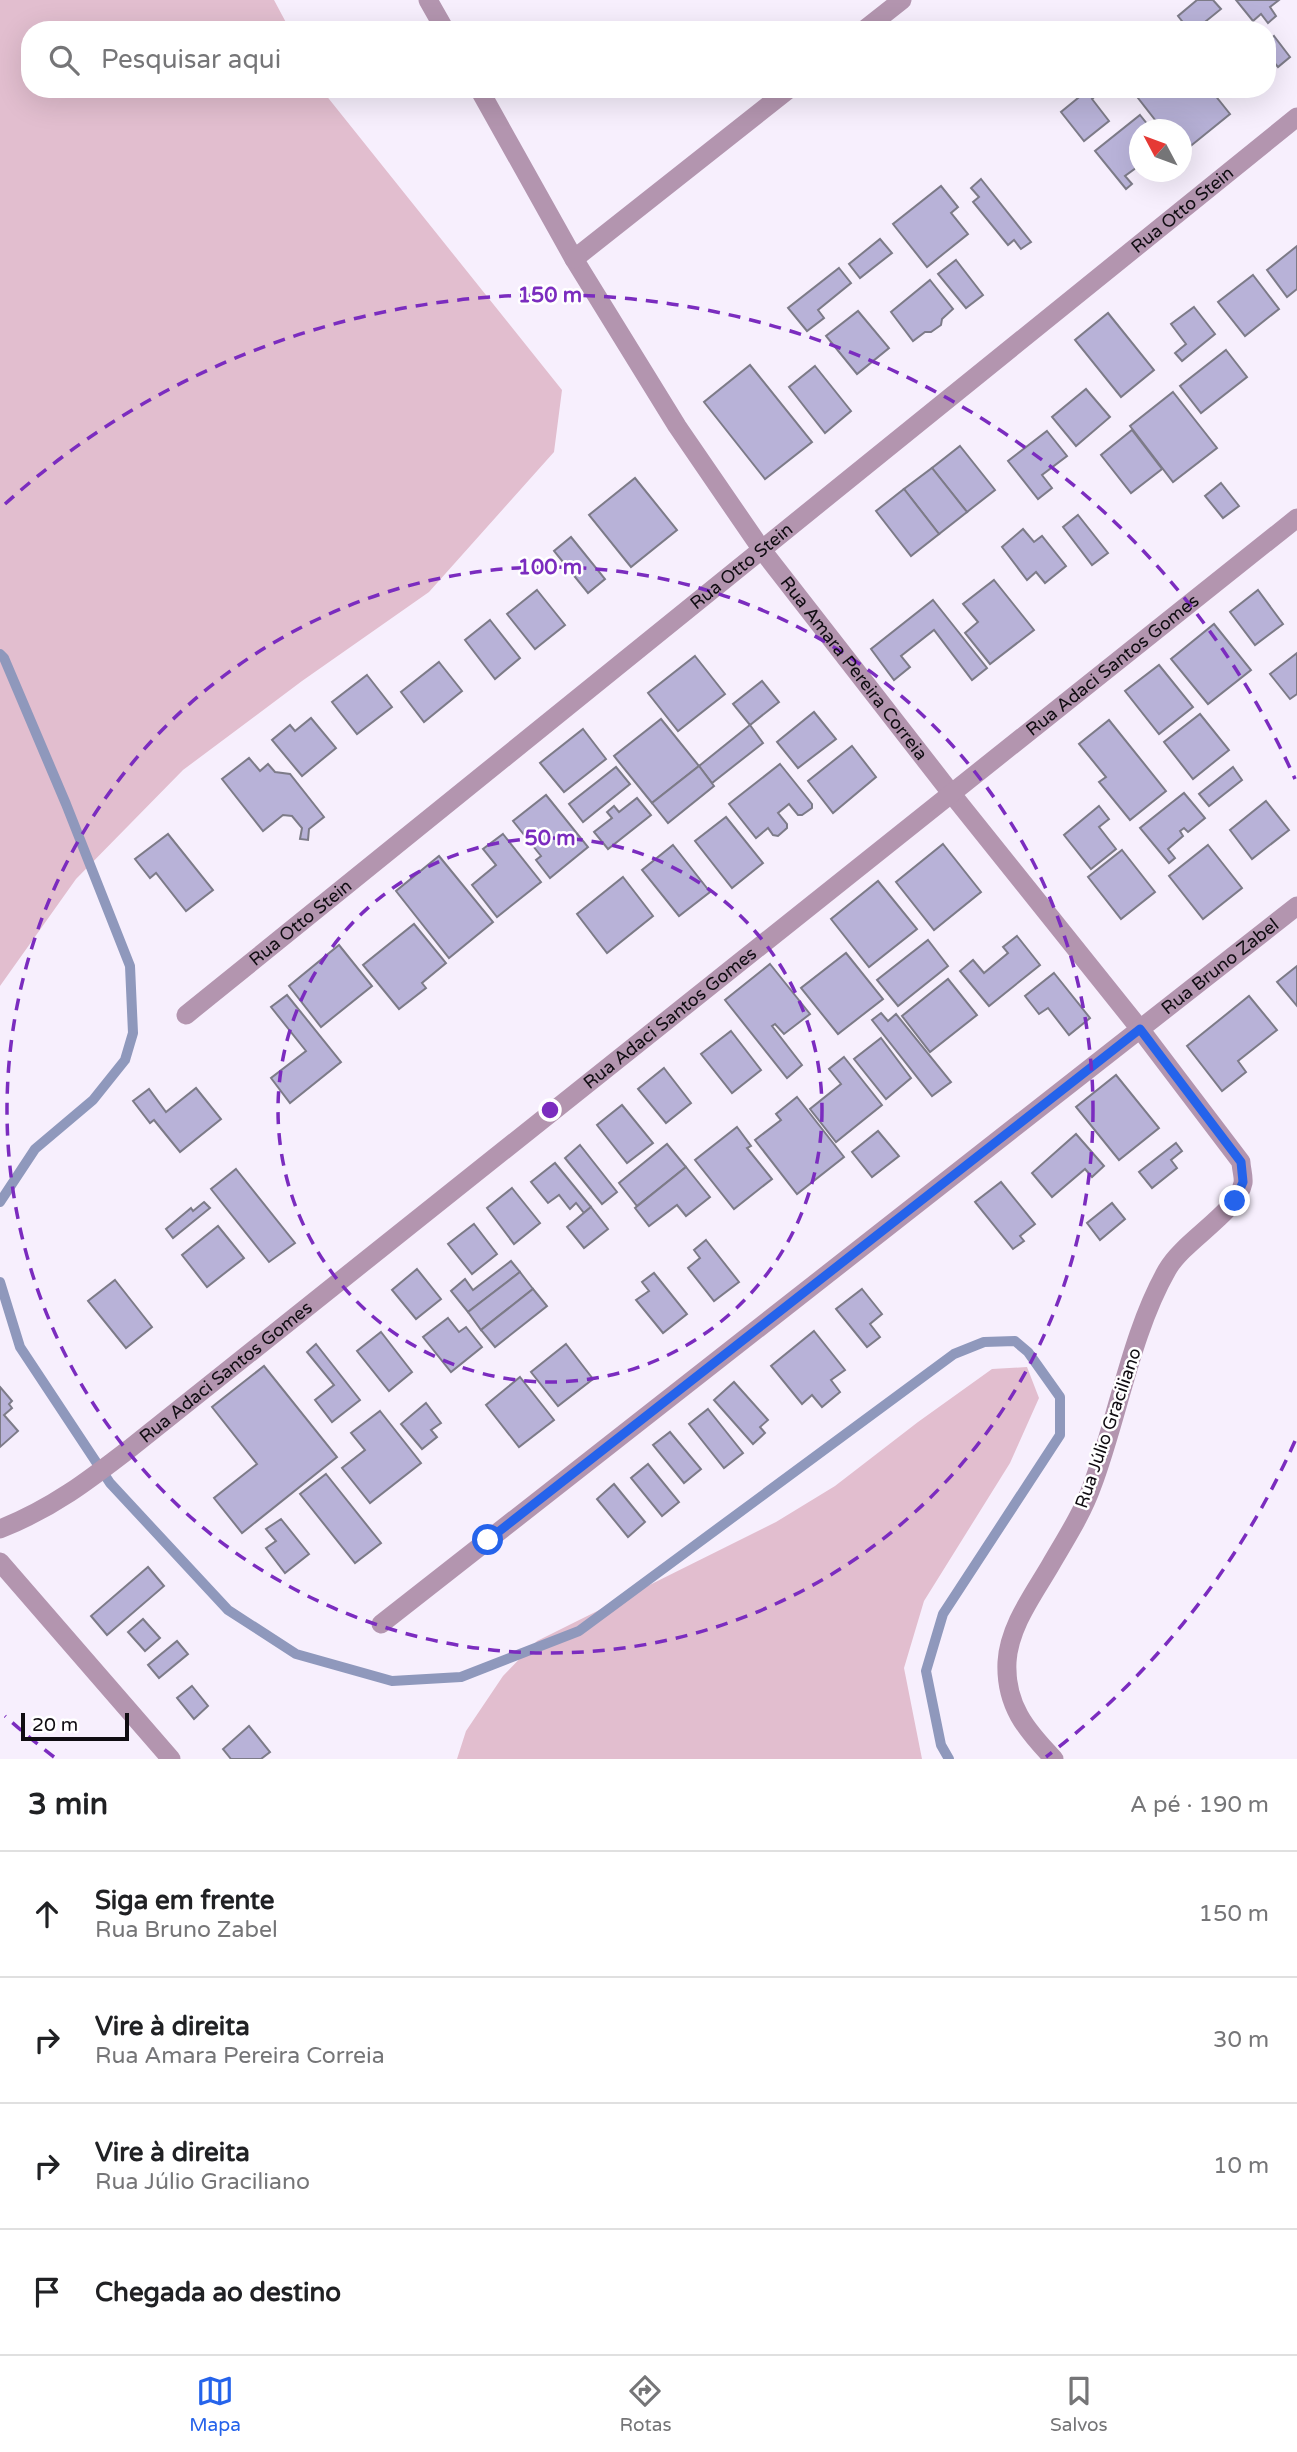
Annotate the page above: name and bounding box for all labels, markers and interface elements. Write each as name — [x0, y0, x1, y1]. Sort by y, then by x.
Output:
search box — [21, 21, 1276, 98]
icon: search — [45, 41, 83, 79]
text: Pesquisar aqui — [101, 44, 281, 75]
north arrow — [1129, 119, 1192, 182]
street label: Rua Otto Stein — [1126, 162, 1238, 258]
text: 150 m — [518, 283, 582, 308]
street label: Rua Otto Stein — [686, 518, 797, 614]
text: 100 m — [518, 555, 582, 580]
street label: Rua Amara Pereira Correia — [776, 572, 932, 764]
street label: Rua Adaci Santos Gomes — [1022, 589, 1203, 741]
text: 50 m — [524, 826, 576, 851]
street label: Rua Otto Stein — [245, 875, 356, 971]
street label: Rua Bruno Zabel — [1157, 914, 1283, 1019]
street label: Rua Adaci Santos Gomes — [579, 942, 761, 1094]
centre of rings — [538, 1098, 562, 1122]
route end — [1219, 1185, 1250, 1216]
street label: Rua Adaci Santos Gomes — [135, 1296, 317, 1448]
street label: Rua Júlio Graciliano — [1070, 1345, 1146, 1511]
route start — [472, 1524, 503, 1555]
scale bar — [21, 1710, 130, 1742]
text: 20 m — [32, 1714, 78, 1736]
text: 3 min — [28, 1786, 108, 1823]
text: A pé · 190 m — [1130, 1791, 1269, 1819]
text: Siga em frente — [95, 1885, 275, 1916]
icon: ahead — [28, 1895, 66, 1933]
text: 150 m — [1199, 1900, 1269, 1928]
text: Rua Bruno Zabel — [95, 1916, 278, 1944]
text: Vire à direita — [95, 2011, 250, 2042]
icon: right — [28, 2021, 66, 2059]
text: 30 m — [1213, 2026, 1269, 2054]
text: Rua Amara Pereira Correia — [95, 2042, 385, 2070]
text: Vire à direita — [95, 2137, 250, 2168]
icon: right — [28, 2147, 66, 2185]
text: 10 m — [1213, 2152, 1269, 2180]
text: Rua Júlio Graciliano — [95, 2168, 310, 2196]
icon: arrive — [28, 2273, 66, 2311]
text: Chegada ao destino — [95, 2277, 341, 2308]
tab: Mapa — [189, 2372, 241, 2436]
tab: Rotas — [619, 2372, 672, 2436]
tab: Salvos — [1050, 2372, 1108, 2436]

